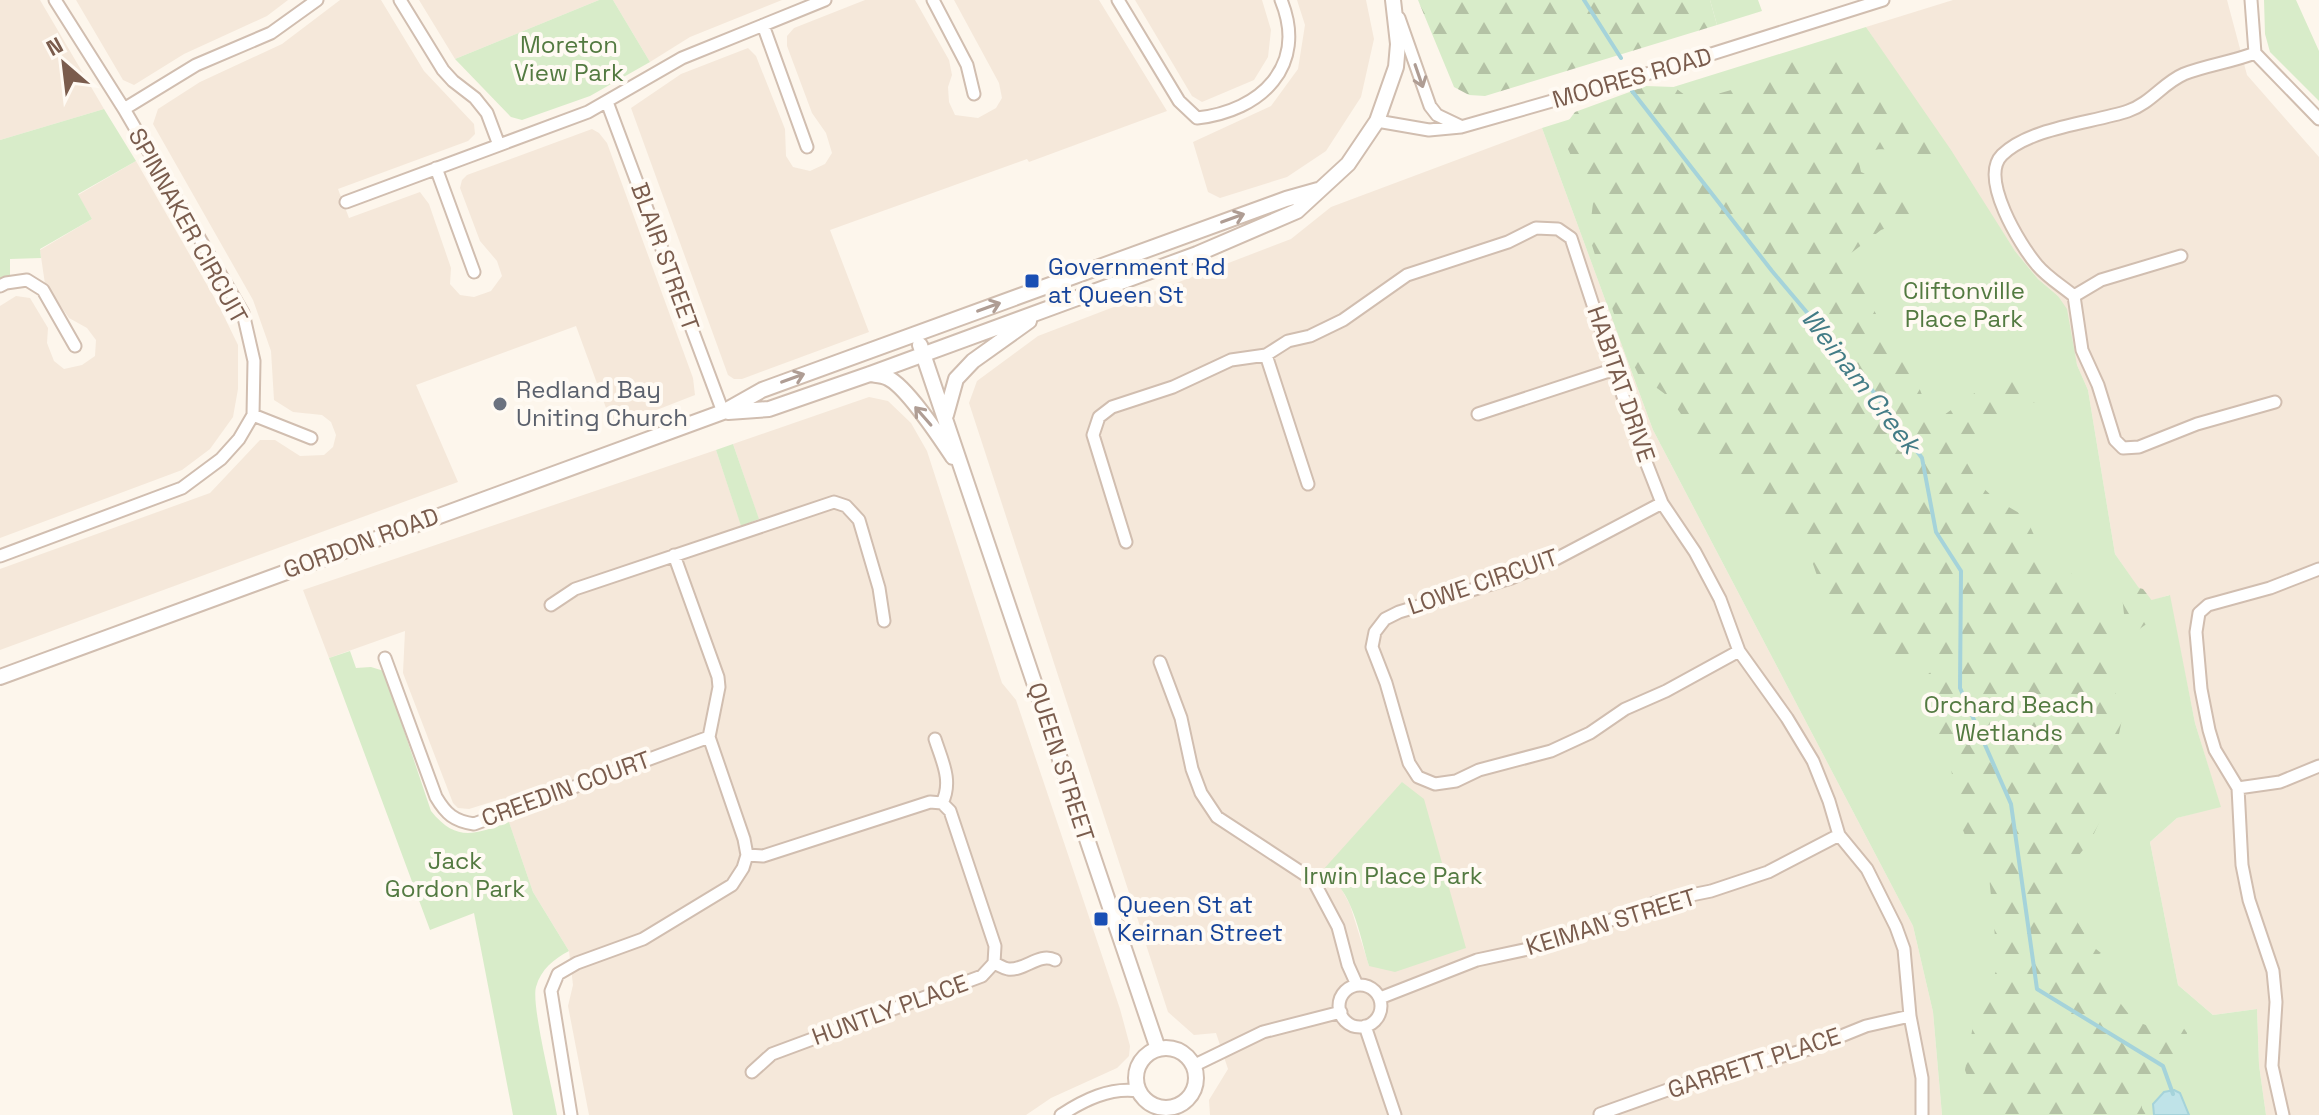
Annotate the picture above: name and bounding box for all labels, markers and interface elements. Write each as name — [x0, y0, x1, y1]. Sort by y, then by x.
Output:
north arrow — [24, 24, 104, 104]
park label: Moreton View Park — [514, 29, 624, 88]
text: N — [42, 31, 68, 62]
street label: MOORES ROAD — [1549, 40, 1715, 115]
one-way arrow — [1413, 63, 1428, 88]
street label: SPINNAKER CIRCUIT — [122, 122, 255, 329]
street label: BLAIR STREET — [624, 178, 707, 335]
one-way arrow — [1221, 209, 1246, 224]
place label: Government Rd at Queen St — [1048, 251, 1226, 310]
marker: Government Rd at Queen St — [1023, 272, 1041, 290]
park label: Cliftonville Place Park — [1903, 275, 2025, 334]
one-way arrow — [976, 298, 1001, 313]
street label: HABITAT DRIVE — [1580, 302, 1663, 466]
water label: Weinam Creek — [1794, 302, 1930, 463]
one-way arrow — [780, 370, 805, 384]
place label: Redland Bay Uniting Church — [516, 374, 688, 433]
marker: Redland Bay Uniting Church — [491, 395, 509, 413]
one-way arrow — [914, 406, 932, 427]
street label: GORDON ROAD — [279, 500, 443, 585]
street label: LOWE CIRCUIT — [1404, 541, 1562, 622]
street label: QUEEN STREET — [1021, 678, 1102, 845]
park label: Orchard Beach Wetlands — [1924, 689, 2094, 748]
street label: CREEDIN COURT — [477, 744, 655, 834]
park label: Jack Gordon Park — [385, 845, 525, 904]
park label: Irwin Place Park — [1303, 860, 1483, 891]
street label: KEIMAN STREET — [1522, 881, 1700, 962]
place label: Queen St at Keirnan Street — [1117, 889, 1283, 948]
marker: Queen St at Keirnan Street — [1092, 910, 1110, 928]
street label: HUNTLY PLACE — [808, 967, 972, 1052]
street label: GARRETT PLACE — [1664, 1020, 1844, 1105]

